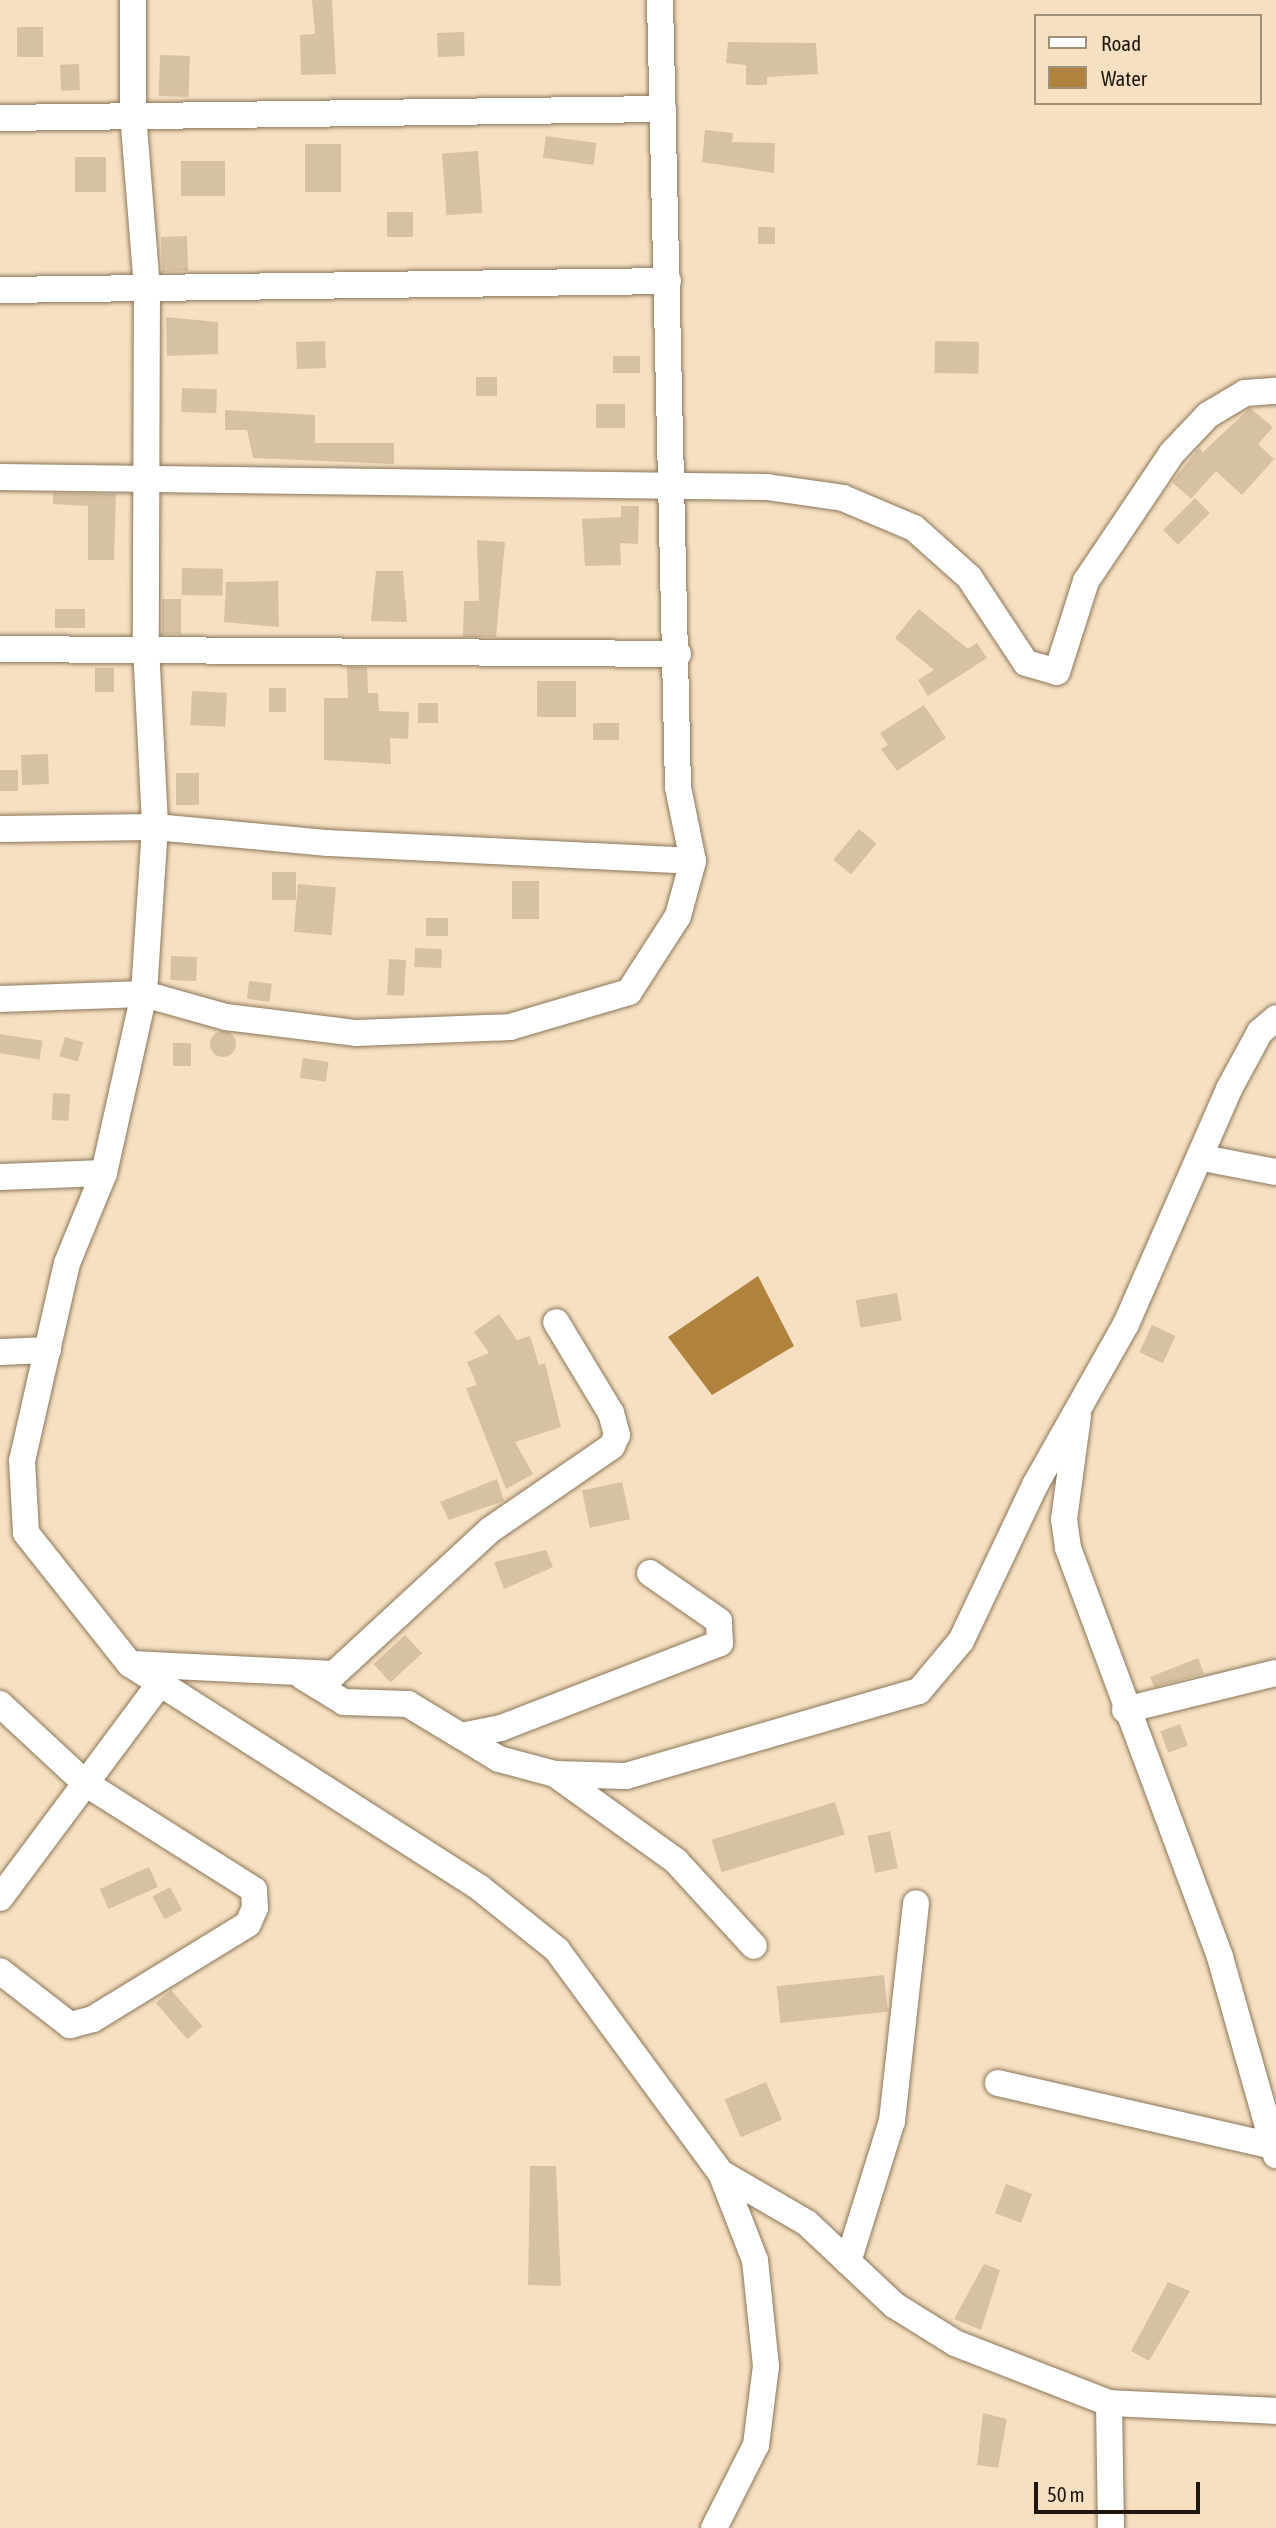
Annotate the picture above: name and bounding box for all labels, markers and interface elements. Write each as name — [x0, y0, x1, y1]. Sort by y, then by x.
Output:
legend — [1034, 14, 1262, 105]
text: Road — [1101, 31, 1141, 55]
text: Water — [1101, 66, 1147, 90]
scale bar — [1038, 2468, 1204, 2512]
text: 50 m — [1047, 2482, 1085, 2506]

